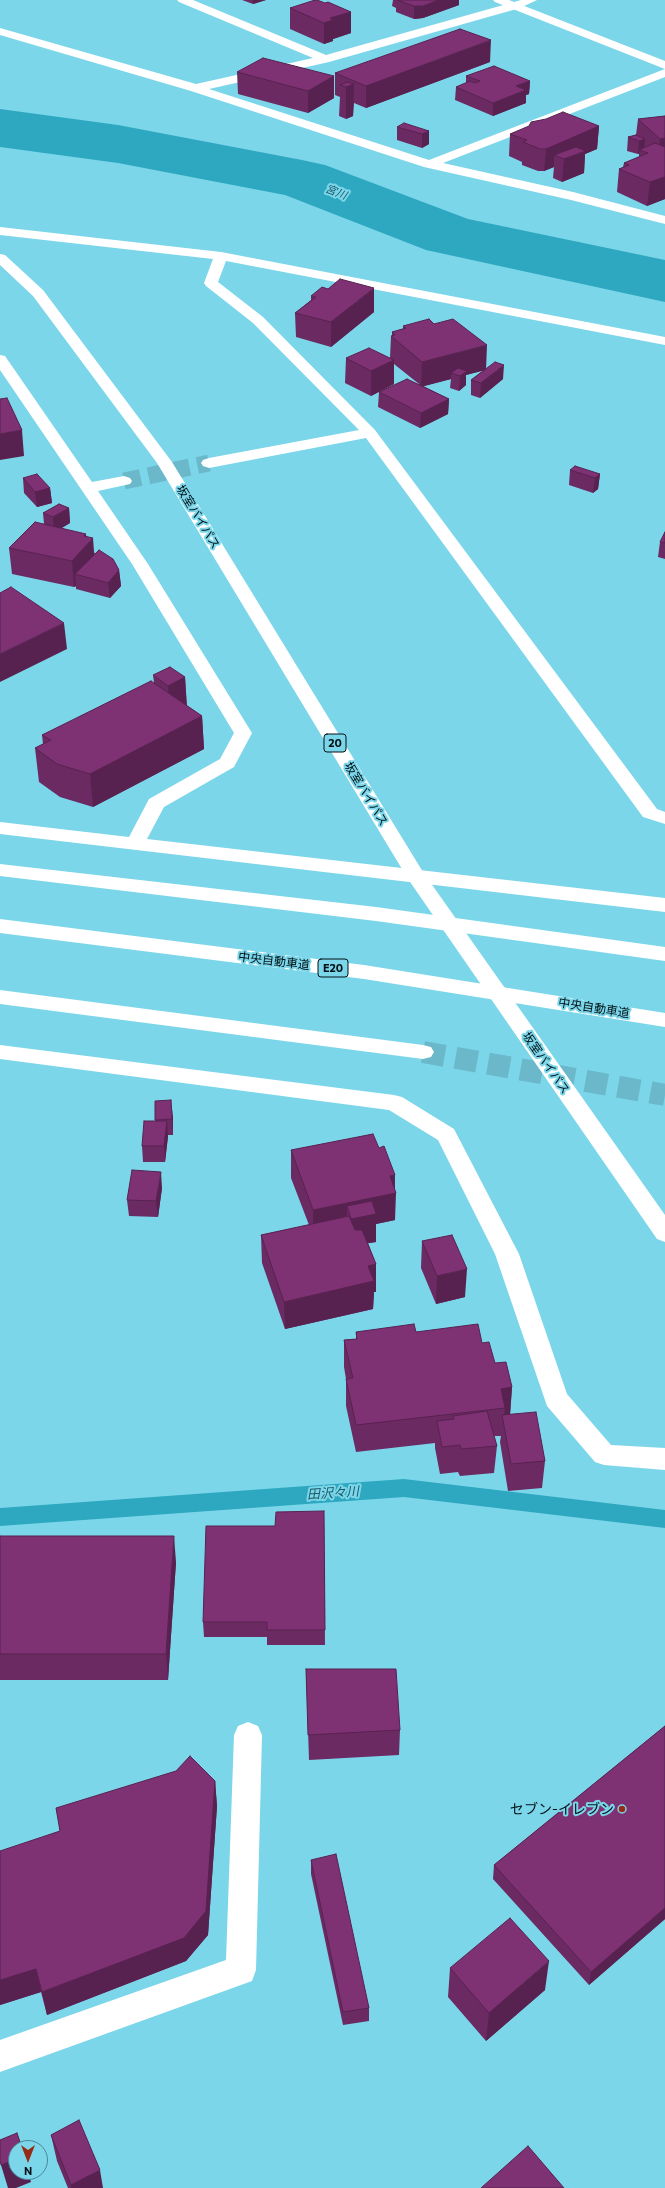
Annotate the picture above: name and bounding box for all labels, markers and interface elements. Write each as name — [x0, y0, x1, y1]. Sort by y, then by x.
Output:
water label: 宮川 — [323, 182, 349, 202]
street label: 坂室バイパス — [173, 482, 223, 552]
road number: 20 — [324, 734, 346, 752]
street label: 坂室バイパス — [341, 759, 391, 829]
street label: 中央自動車道 — [237, 949, 311, 973]
road number: E20 — [318, 959, 348, 977]
street label: 中央自動車道 — [557, 995, 631, 1021]
street label: 坂室バイパス — [519, 1029, 573, 1097]
water label: 田沢々川 — [307, 1483, 359, 1503]
place label: セブン-イレブン — [510, 1801, 614, 1817]
marker: セブン-イレブン — [617, 1804, 627, 1814]
north arrow — [8, 2140, 48, 2180]
text: N — [24, 2165, 32, 2178]

